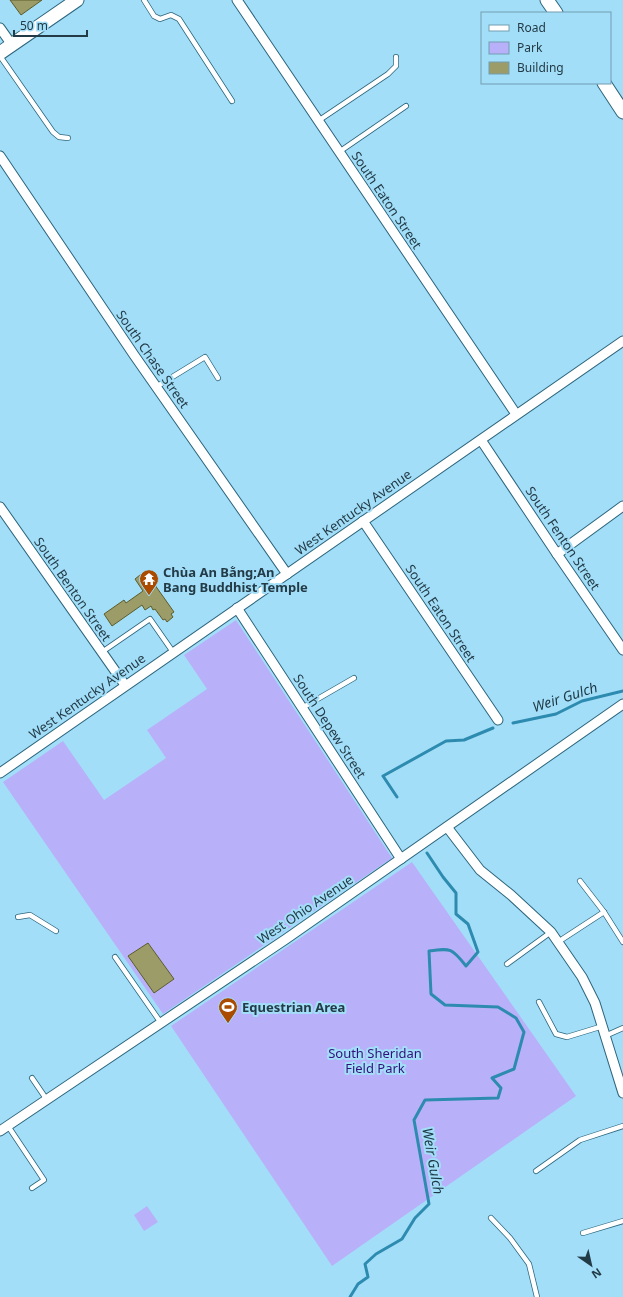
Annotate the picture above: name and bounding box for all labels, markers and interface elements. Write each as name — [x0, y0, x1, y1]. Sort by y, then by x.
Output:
scale bar — [14, 12, 87, 38]
legend — [481, 12, 611, 84]
text: 50 m — [20, 17, 48, 34]
text: Road — [517, 19, 546, 36]
text: Park — [517, 39, 543, 56]
text: Building — [517, 59, 564, 76]
street label: South Eaton Street — [348, 148, 426, 253]
street label: South Chase Street — [112, 306, 194, 412]
street label: West Kentucky Avenue — [291, 465, 415, 559]
street label: South Fenton Street — [522, 483, 605, 594]
street label: South Benton Street — [30, 533, 116, 645]
street label: South Eaton Street — [402, 561, 480, 666]
place label: Chùa An Bằng;An Bang Buddhist Temple — [163, 563, 308, 596]
temple icon: Chùa An Bằng;An Bang Buddhist Temple — [138, 568, 160, 596]
street label: West Kentucky Avenue — [25, 649, 149, 743]
street label: South Depew Street — [290, 670, 371, 782]
water label: Weir Gulch — [530, 677, 600, 716]
street label: West Ohio Avenue — [254, 870, 356, 948]
sports icon: Equestrian Area — [217, 996, 239, 1024]
place label: Equestrian Area — [242, 998, 345, 1016]
park label: South Sheridan Field Park — [328, 1044, 422, 1077]
water label: Weir Gulch — [418, 1126, 449, 1196]
north arrow — [571, 1245, 611, 1285]
text: N — [589, 1265, 605, 1282]

